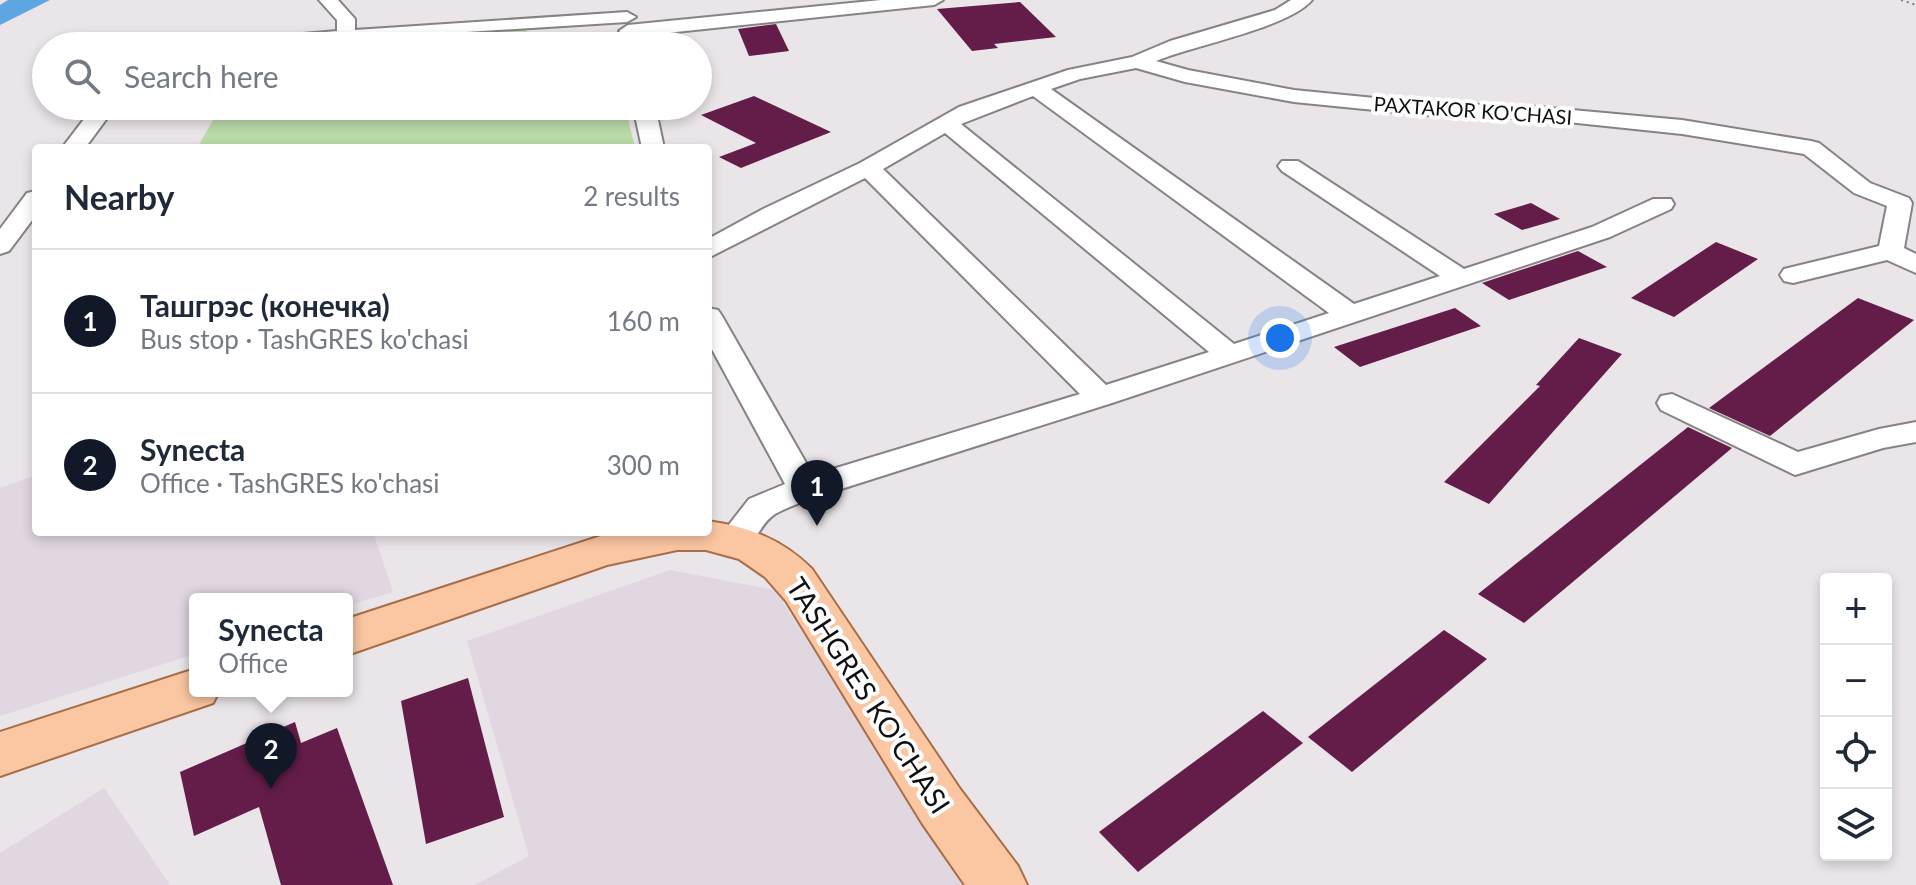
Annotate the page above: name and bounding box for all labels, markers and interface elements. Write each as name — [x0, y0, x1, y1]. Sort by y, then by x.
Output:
search box — [32, 32, 712, 120]
icon: search — [60, 54, 104, 98]
text: Search here — [124, 58, 279, 94]
street label: PAXTAKOR KO'CHASI — [1373, 91, 1573, 129]
text: Nearby — [64, 176, 175, 217]
text: 2 results — [583, 180, 680, 212]
text: Ташгрэс (конечка) — [140, 287, 390, 323]
text: 1 — [82, 305, 98, 337]
text: 160 m — [607, 305, 680, 337]
your location — [1260, 318, 1300, 358]
text: Bus stop · TashGRES ko'chasi — [140, 323, 469, 355]
text: Synecta — [140, 431, 245, 467]
text: 2 — [82, 449, 98, 481]
text: 300 m — [607, 449, 680, 481]
pin: 1 — [791, 460, 843, 526]
text: Office · TashGRES ko'chasi — [140, 467, 440, 499]
street label: TASHGRES KO'CHASI — [780, 571, 958, 819]
map controls — [1820, 573, 1892, 861]
button: + — [1820, 573, 1892, 645]
popup — [189, 593, 353, 697]
text: Synecta — [218, 611, 324, 647]
button: − — [1820, 645, 1892, 717]
text: Office — [218, 647, 288, 679]
button: locate — [1820, 717, 1892, 789]
pin: 2 — [245, 723, 297, 789]
button: layers — [1820, 789, 1892, 861]

